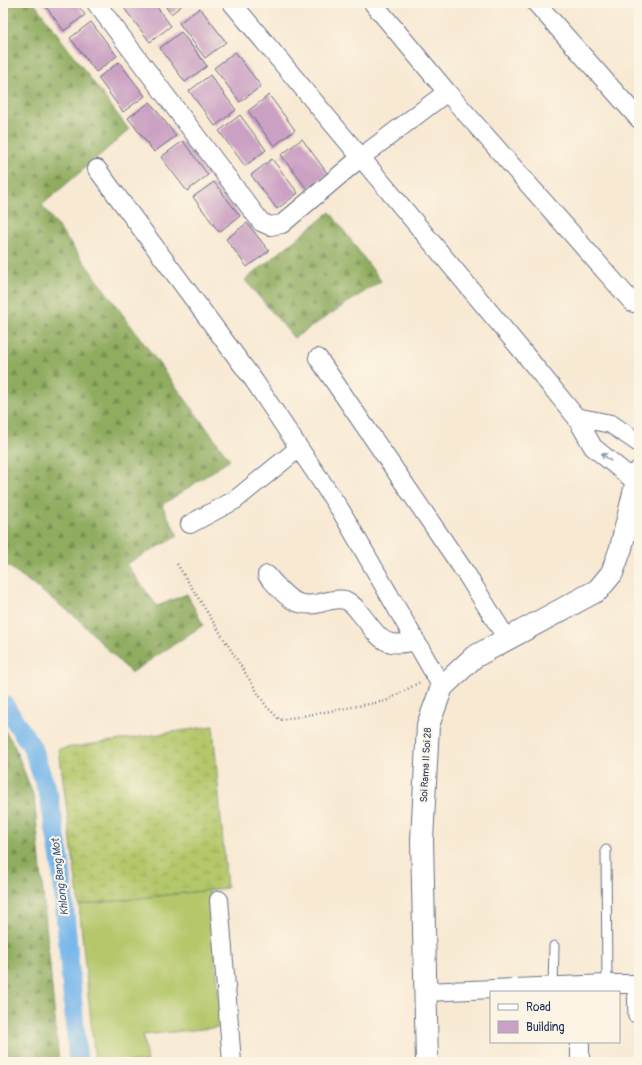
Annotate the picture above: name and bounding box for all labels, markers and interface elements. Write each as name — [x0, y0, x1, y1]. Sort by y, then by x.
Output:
one-way arrow — [601, 452, 611, 461]
street label: Soi Rama II Soi 28 — [418, 727, 434, 803]
water label: Khlong Bang Mot — [49, 836, 71, 916]
legend — [490, 991, 620, 1043]
text: Road — [526, 1000, 551, 1015]
text: Building — [526, 1020, 565, 1035]

